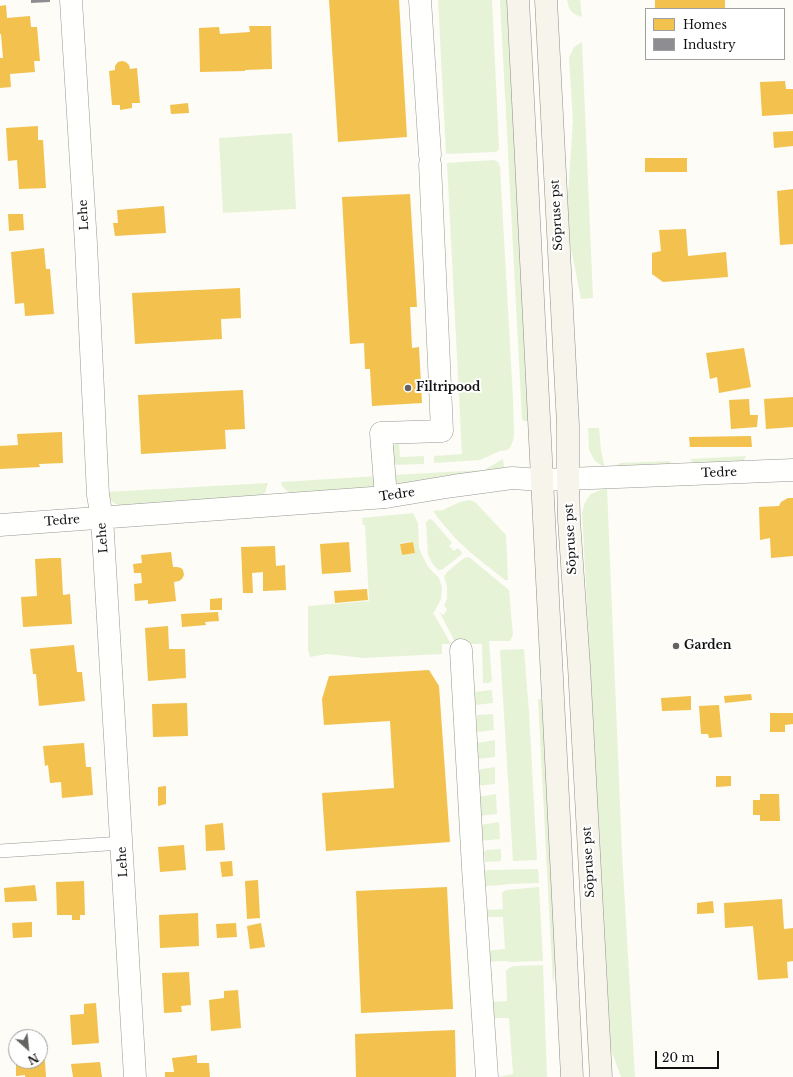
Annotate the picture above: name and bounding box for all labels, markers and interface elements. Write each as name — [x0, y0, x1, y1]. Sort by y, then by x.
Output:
legend — [645, 8, 785, 60]
text: Homes — [683, 17, 727, 32]
text: Industry — [683, 37, 736, 52]
street label: Sõpruse pst — [548, 179, 566, 251]
street label: Lehe — [76, 199, 92, 231]
place label: Filtripood — [416, 381, 480, 395]
marker: Filtripood — [403, 383, 413, 393]
street label: Tedre — [701, 465, 737, 481]
street label: Tedre — [378, 485, 416, 505]
street label: Sõpruse pst — [562, 503, 580, 575]
street label: Tedre — [44, 513, 80, 529]
street label: Lehe — [95, 522, 111, 554]
place label: Garden — [684, 639, 731, 653]
marker: Garden — [671, 641, 681, 651]
street label: Sõpruse pst — [580, 826, 598, 898]
street label: Lehe — [115, 846, 131, 878]
north arrow — [8, 1029, 48, 1069]
scale bar — [657, 1043, 721, 1069]
text: N — [25, 1050, 41, 1067]
text: 20 m — [662, 1050, 694, 1065]

